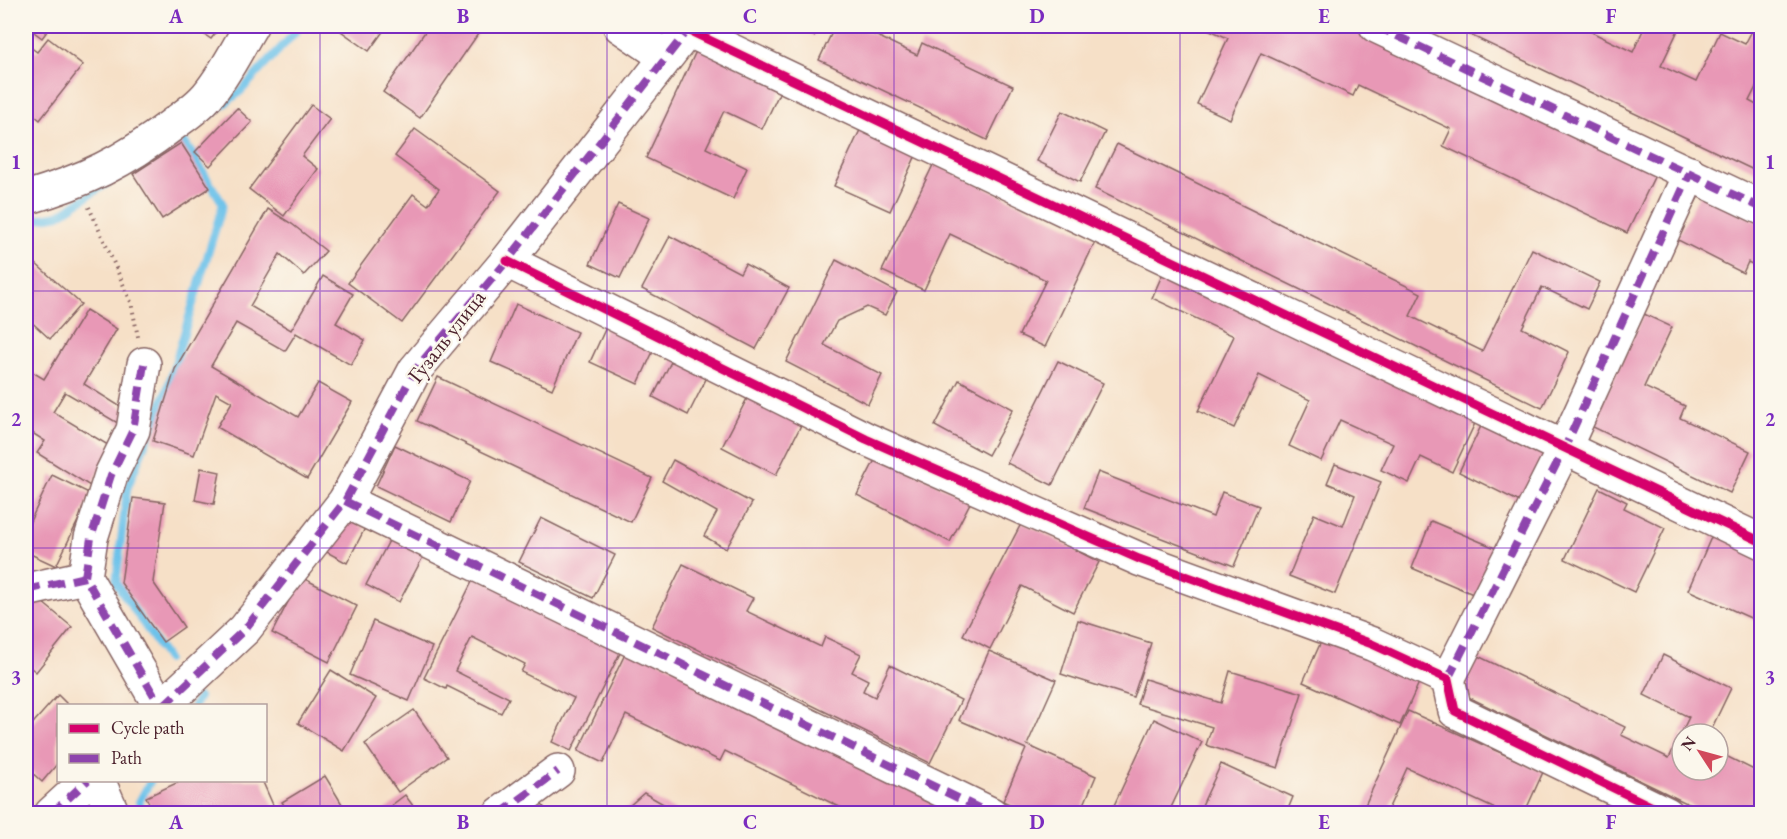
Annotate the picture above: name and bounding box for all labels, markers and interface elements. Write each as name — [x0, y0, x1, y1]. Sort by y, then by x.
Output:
text: A — [168, 3, 184, 29]
text: B — [457, 3, 469, 29]
text: C — [743, 3, 757, 29]
text: D — [1029, 3, 1045, 29]
text: E — [1318, 3, 1330, 29]
text: F — [1606, 3, 1617, 29]
text: 1 — [11, 149, 21, 175]
text: 1 — [1765, 149, 1775, 175]
street label: Гузаль улица — [401, 284, 492, 389]
text: 2 — [11, 406, 22, 432]
text: 2 — [1765, 406, 1776, 432]
text: 3 — [11, 664, 21, 690]
text: 3 — [1765, 664, 1775, 690]
legend — [57, 704, 267, 782]
text: Cycle path — [111, 716, 185, 739]
north arrow — [1670, 722, 1730, 782]
text: N — [1676, 732, 1701, 755]
text: Path — [111, 746, 142, 769]
text: A — [168, 809, 184, 835]
text: B — [457, 809, 469, 835]
text: C — [743, 809, 757, 835]
text: D — [1029, 809, 1045, 835]
text: E — [1318, 809, 1330, 835]
text: F — [1606, 809, 1617, 835]

